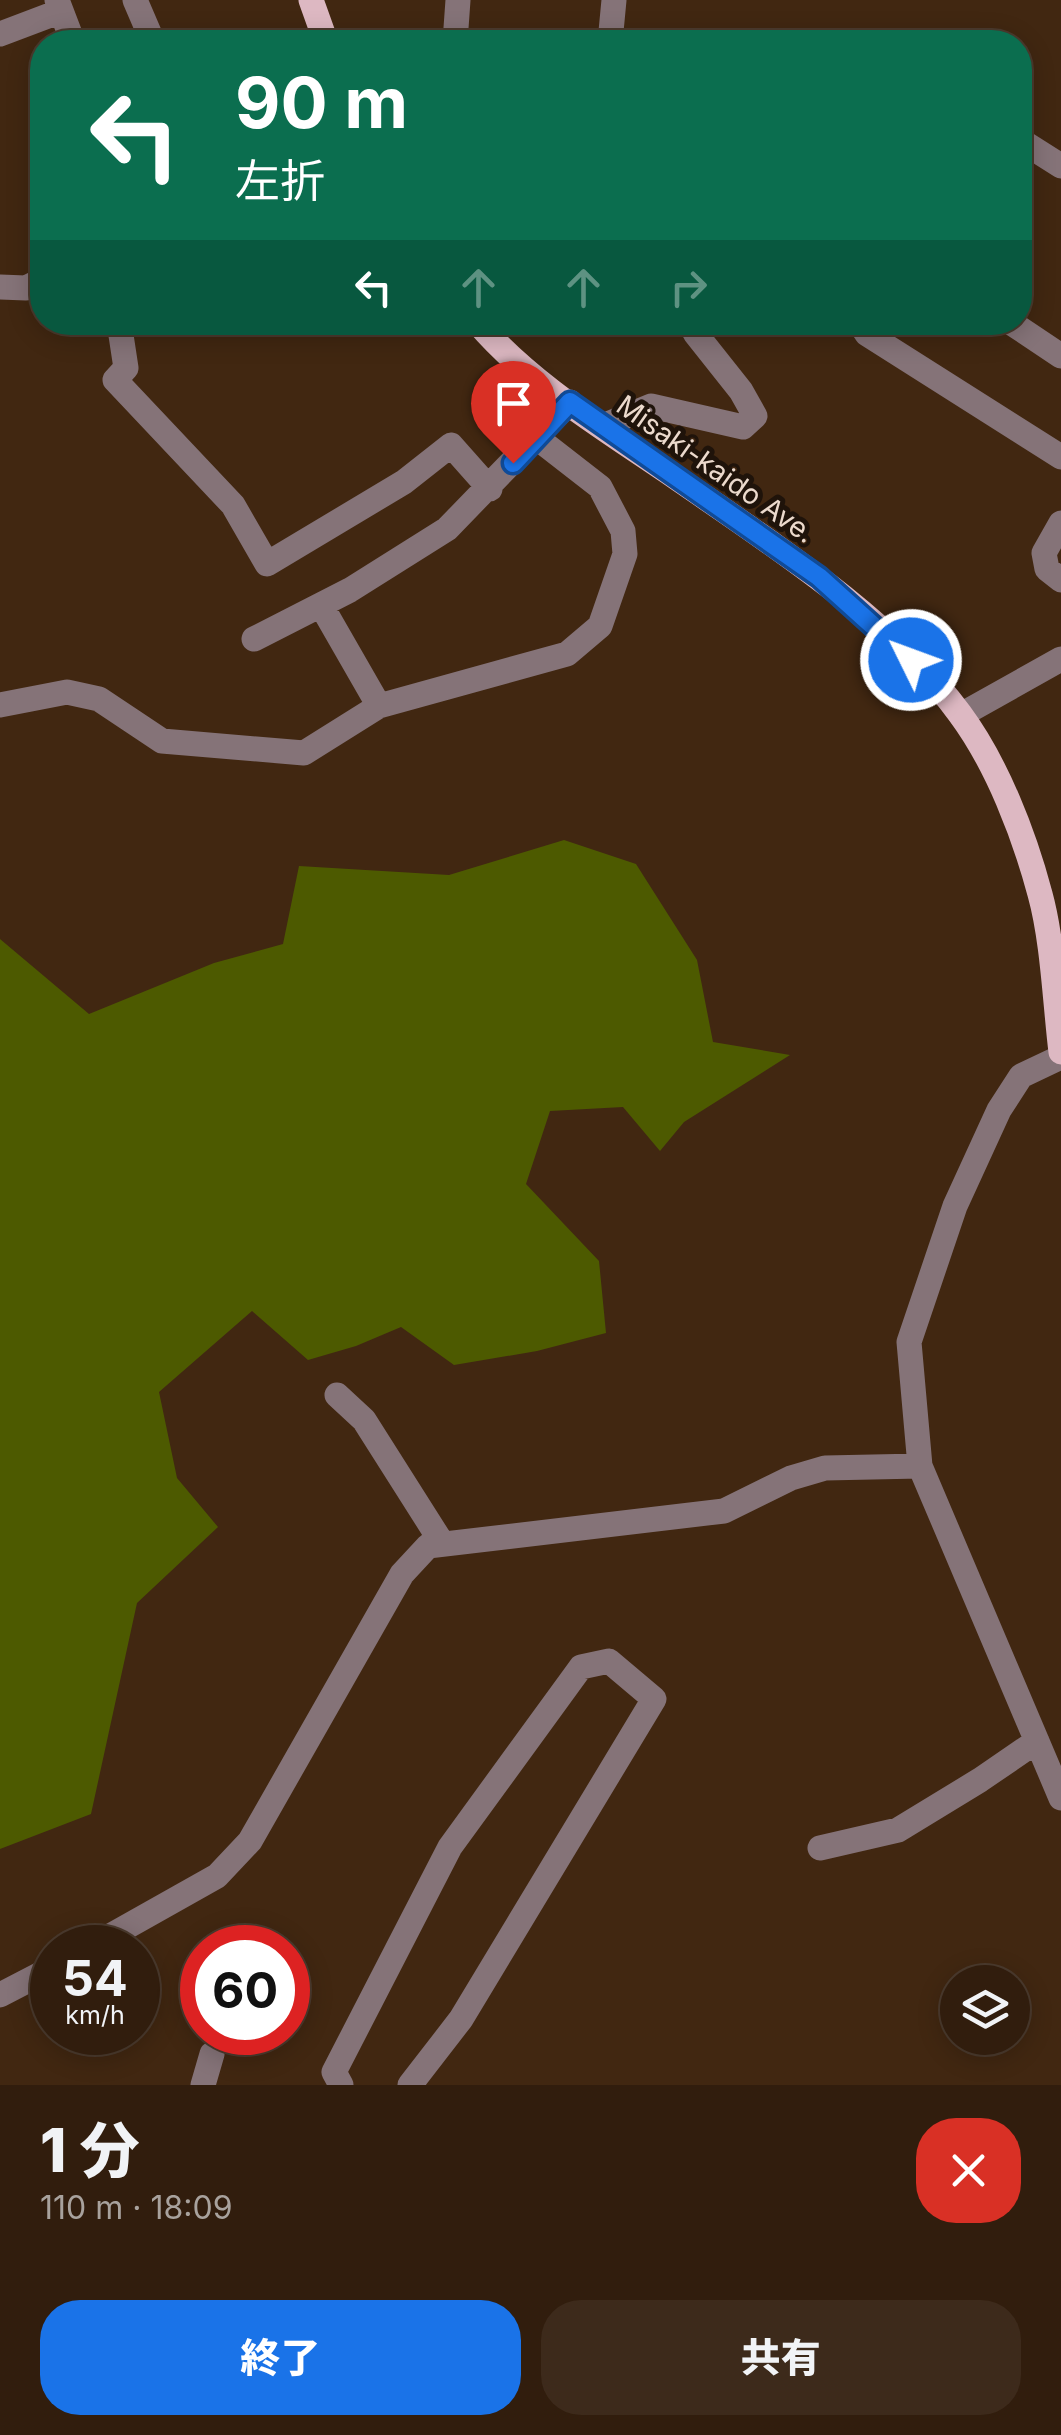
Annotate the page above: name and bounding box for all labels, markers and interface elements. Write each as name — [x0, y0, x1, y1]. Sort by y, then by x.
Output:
text: 90 m — [235, 60, 408, 145]
icon: left — [70, 70, 200, 200]
text: 左折 — [235, 153, 325, 208]
icon: left — [346, 260, 401, 315]
icon: ahead — [451, 260, 506, 315]
icon: ahead — [556, 260, 611, 315]
icon: right — [661, 260, 716, 315]
pin — [471, 361, 556, 464]
icon: arrive — [486, 376, 541, 431]
street label: Misaki-kaido Ave. — [610, 388, 822, 550]
position arrow — [859, 608, 963, 712]
speed limit sign: 60 — [180, 1925, 310, 2055]
text: 54 — [62, 1948, 128, 2008]
map controls — [940, 1965, 1030, 2055]
button: layers — [940, 1965, 1030, 2055]
text: km/h — [65, 2000, 125, 2030]
text: 1 分 — [40, 2114, 140, 2186]
button: close — [916, 2118, 1021, 2223]
text: 110 m · 18:09 — [40, 2188, 233, 2227]
button: 終了 — [40, 2300, 521, 2415]
button: 共有 — [541, 2300, 1021, 2415]

